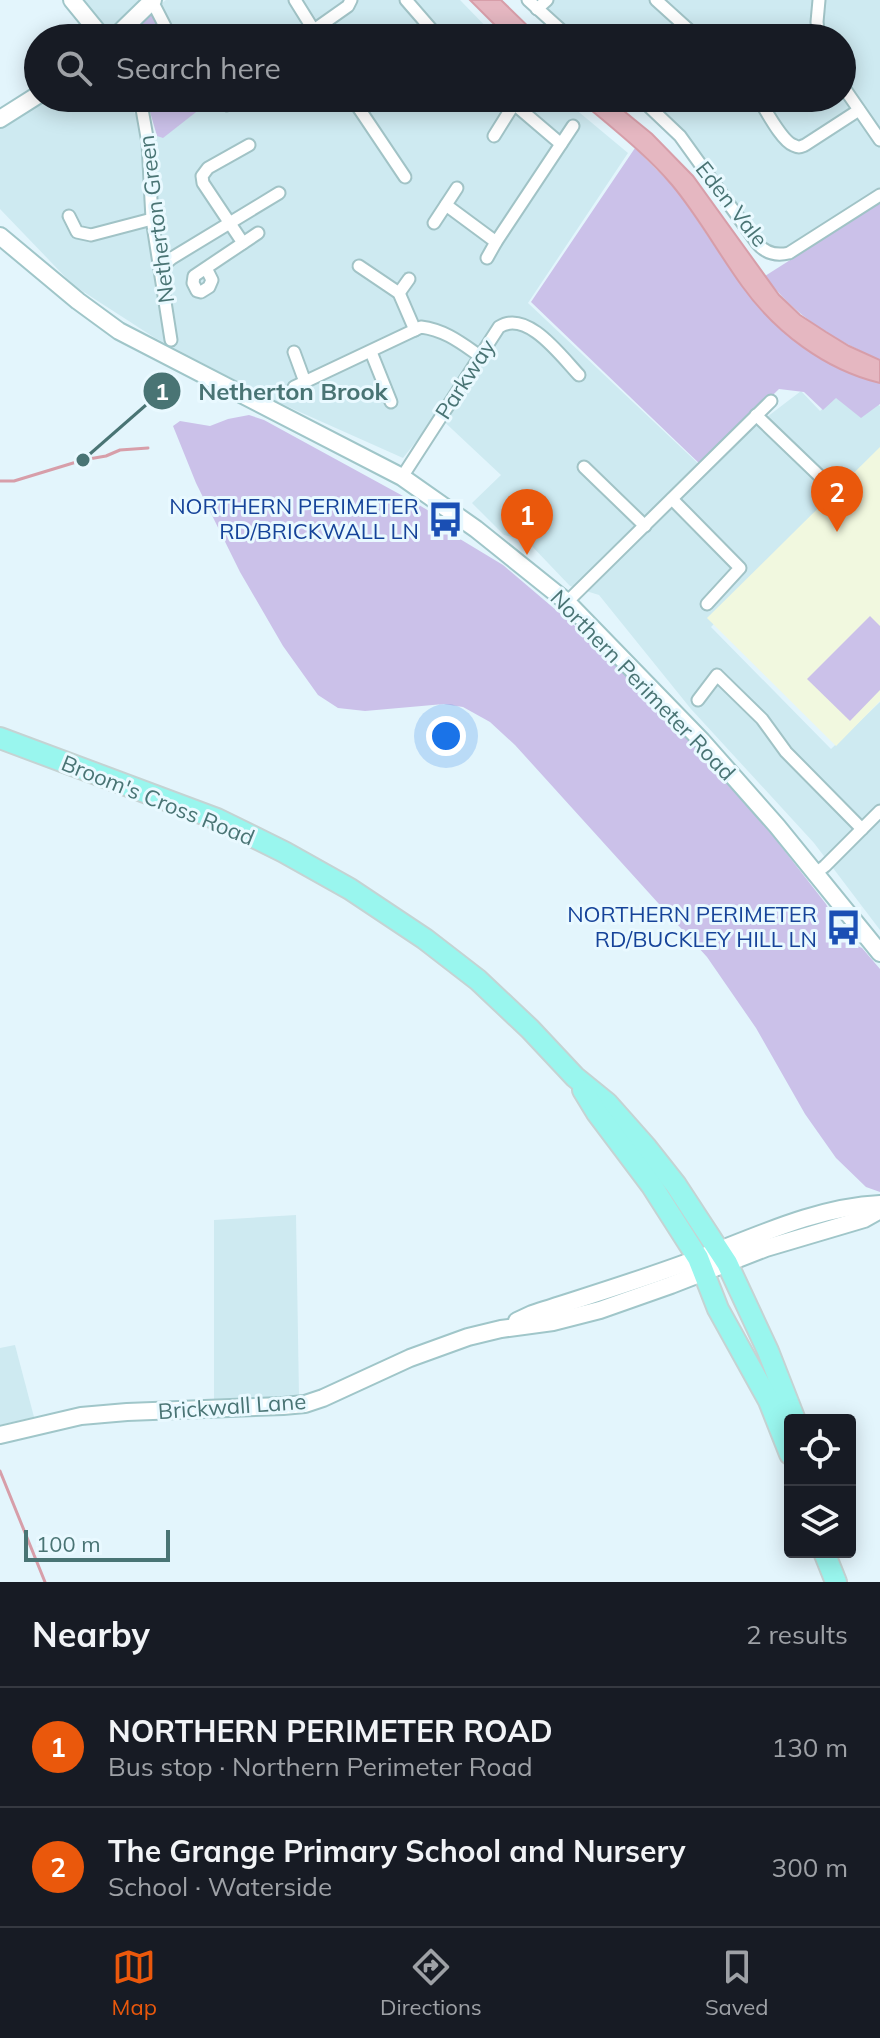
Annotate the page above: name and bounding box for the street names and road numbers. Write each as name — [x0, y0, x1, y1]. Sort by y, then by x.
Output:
street label: Netherton Green — [132, 133, 180, 305]
street label: Eden Vale — [690, 156, 774, 252]
street label: Parkway — [429, 334, 501, 424]
street label: Northern Perimeter Road — [545, 584, 741, 786]
street label: Broom's Cross Road — [57, 748, 259, 852]
street label: Brickwall Lane — [157, 1387, 307, 1425]

